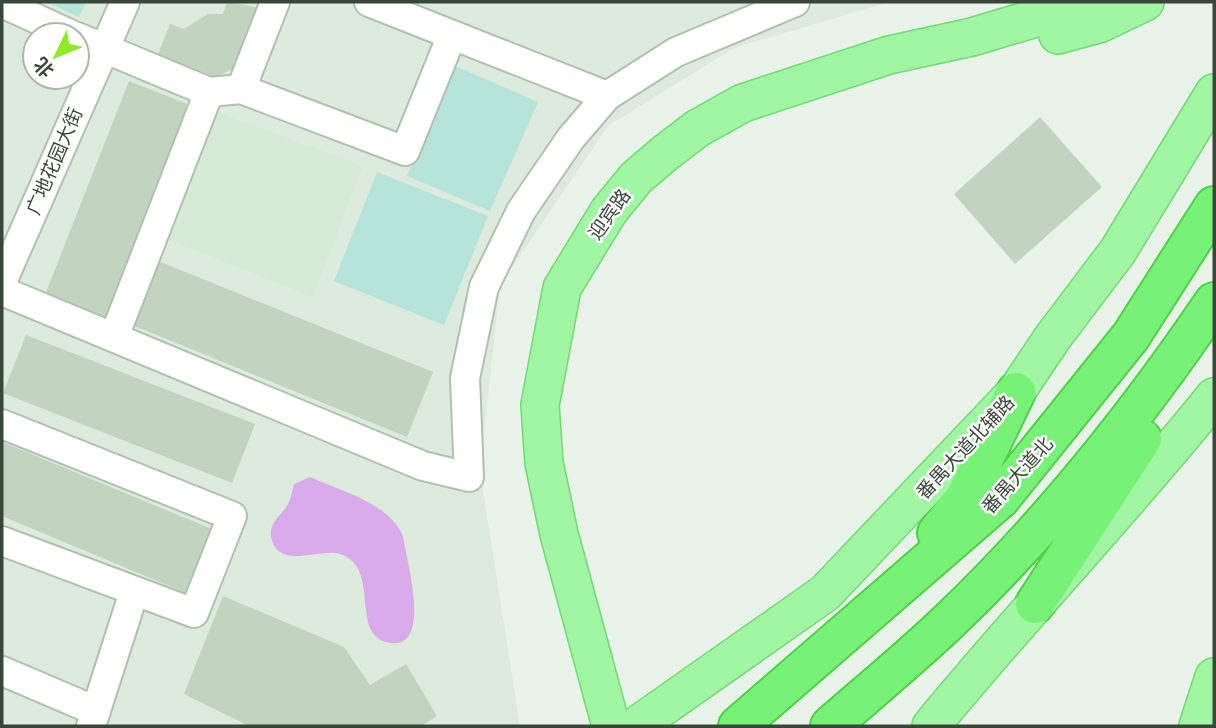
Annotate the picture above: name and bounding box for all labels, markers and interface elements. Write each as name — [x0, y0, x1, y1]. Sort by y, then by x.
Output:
north arrow — [21, 21, 91, 91]
text: 北 — [29, 53, 58, 82]
street label: 广地花园大街 — [22, 104, 86, 218]
street label: 迎宾路 — [583, 184, 635, 244]
street label: 番禺大道北辅路 — [911, 391, 1019, 503]
street label: 番禺大道北 — [977, 432, 1057, 518]

